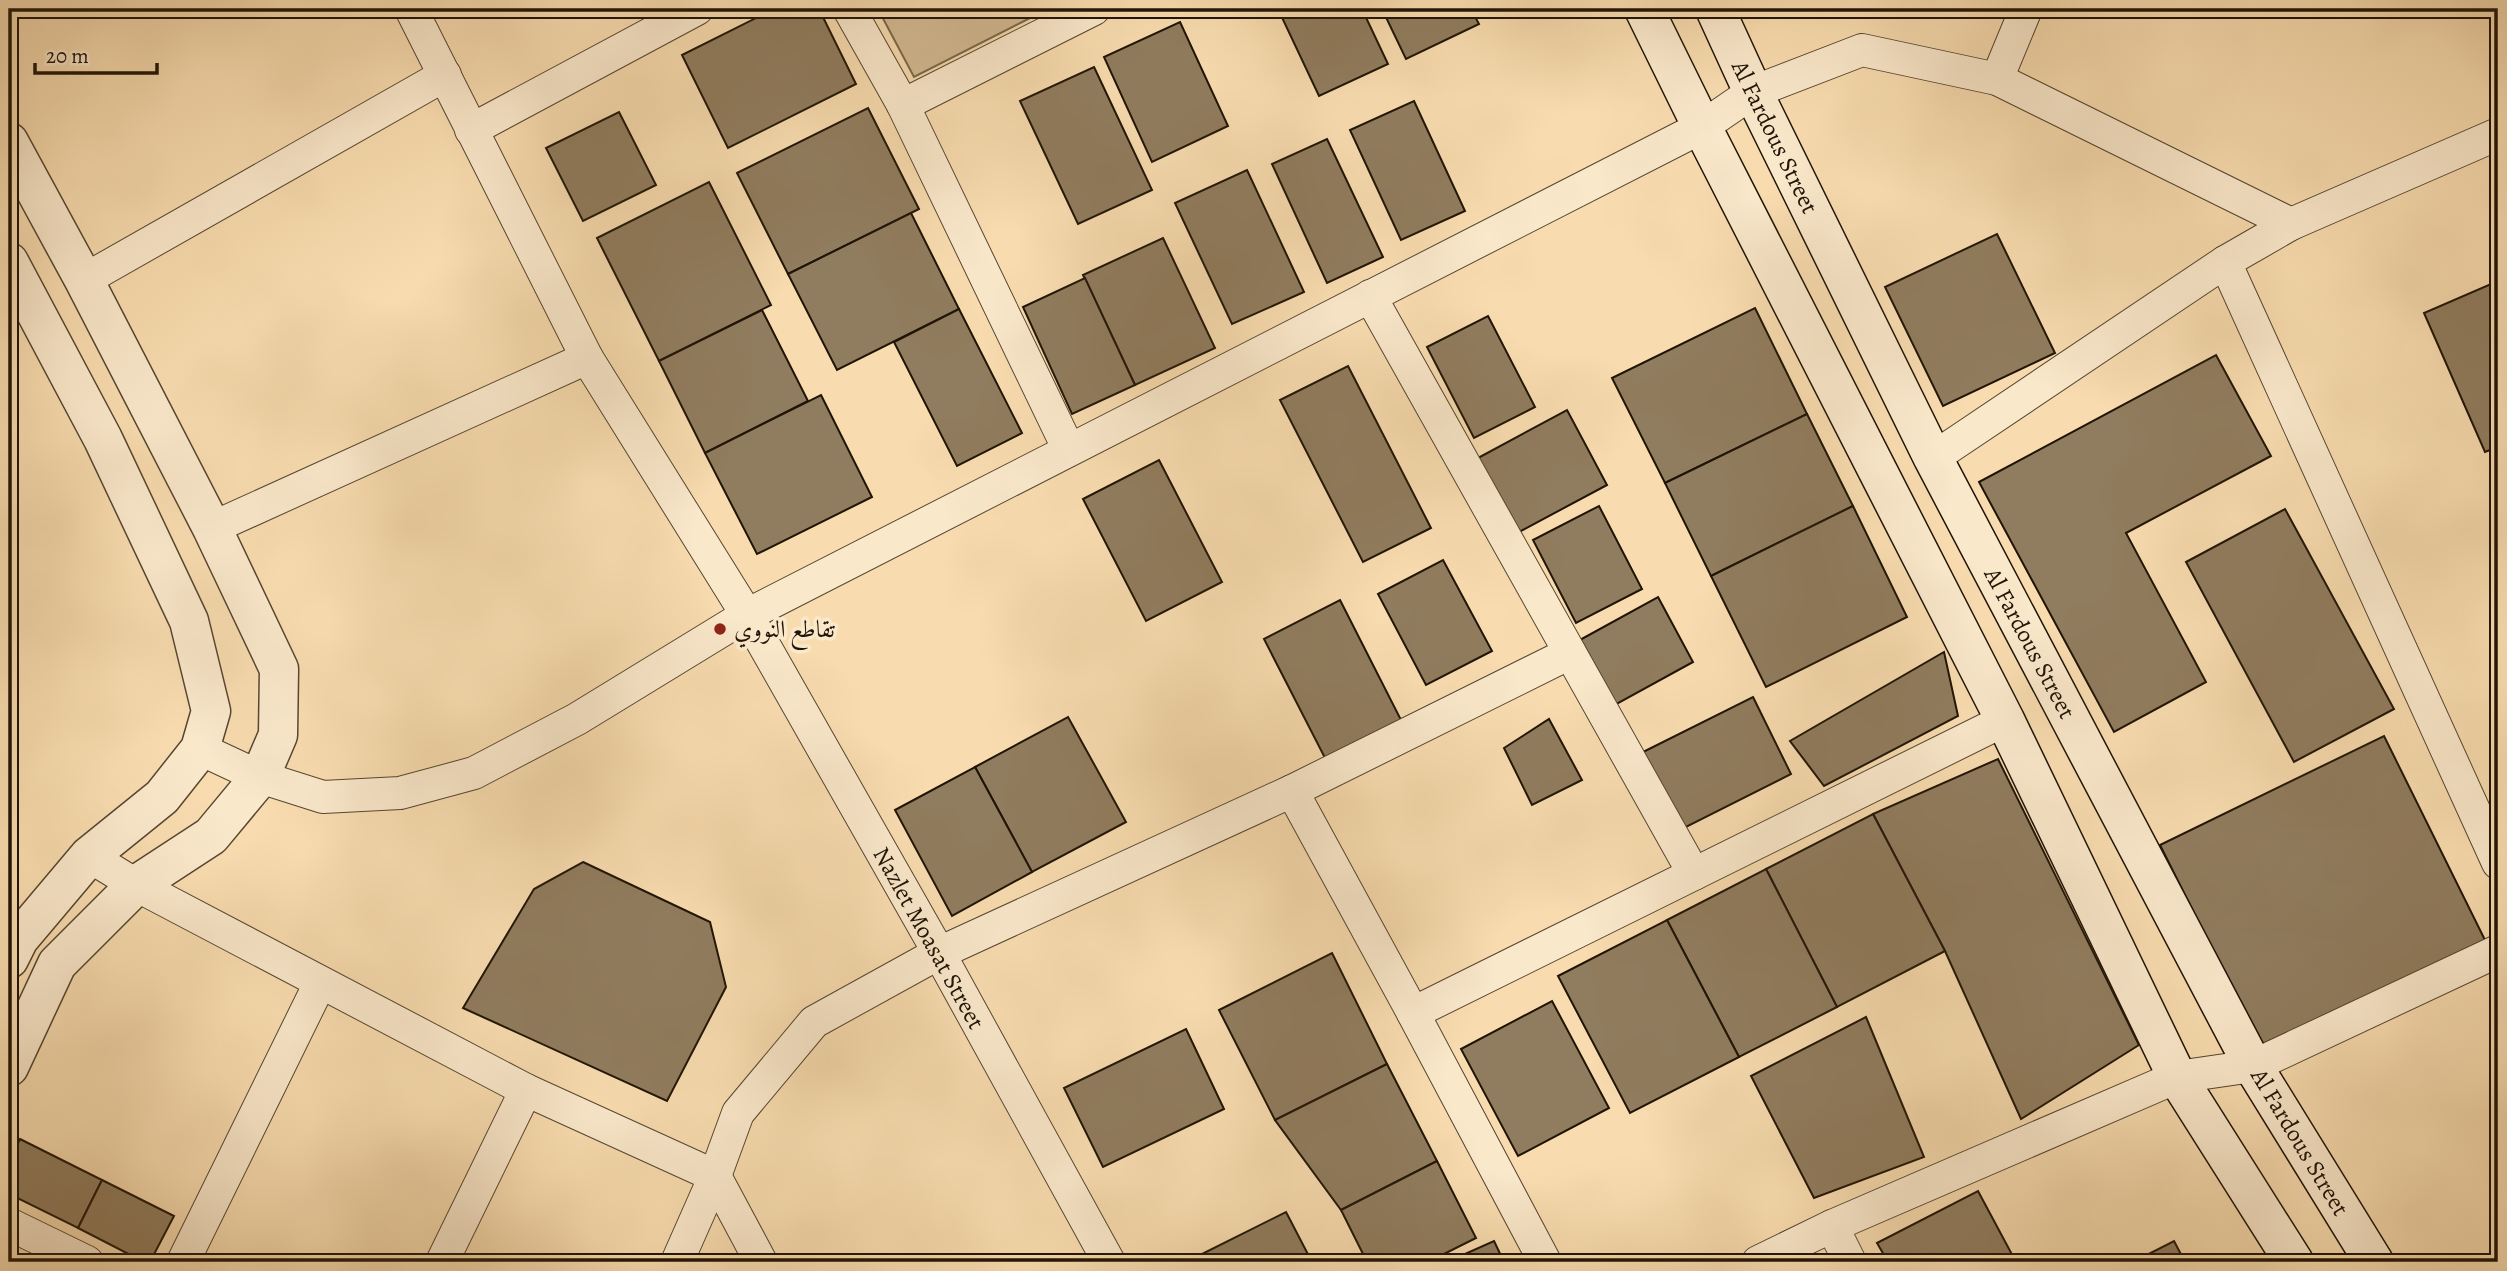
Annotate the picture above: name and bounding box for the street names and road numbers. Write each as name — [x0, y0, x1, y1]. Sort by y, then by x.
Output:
street label: Al Fardous Street — [1724, 54, 1826, 219]
street label: Al Fardous Street — [1976, 561, 2083, 724]
street label: Nazlet Moasat Street — [866, 841, 992, 1035]
street label: Al Fardous Street — [2243, 1061, 2357, 1222]

